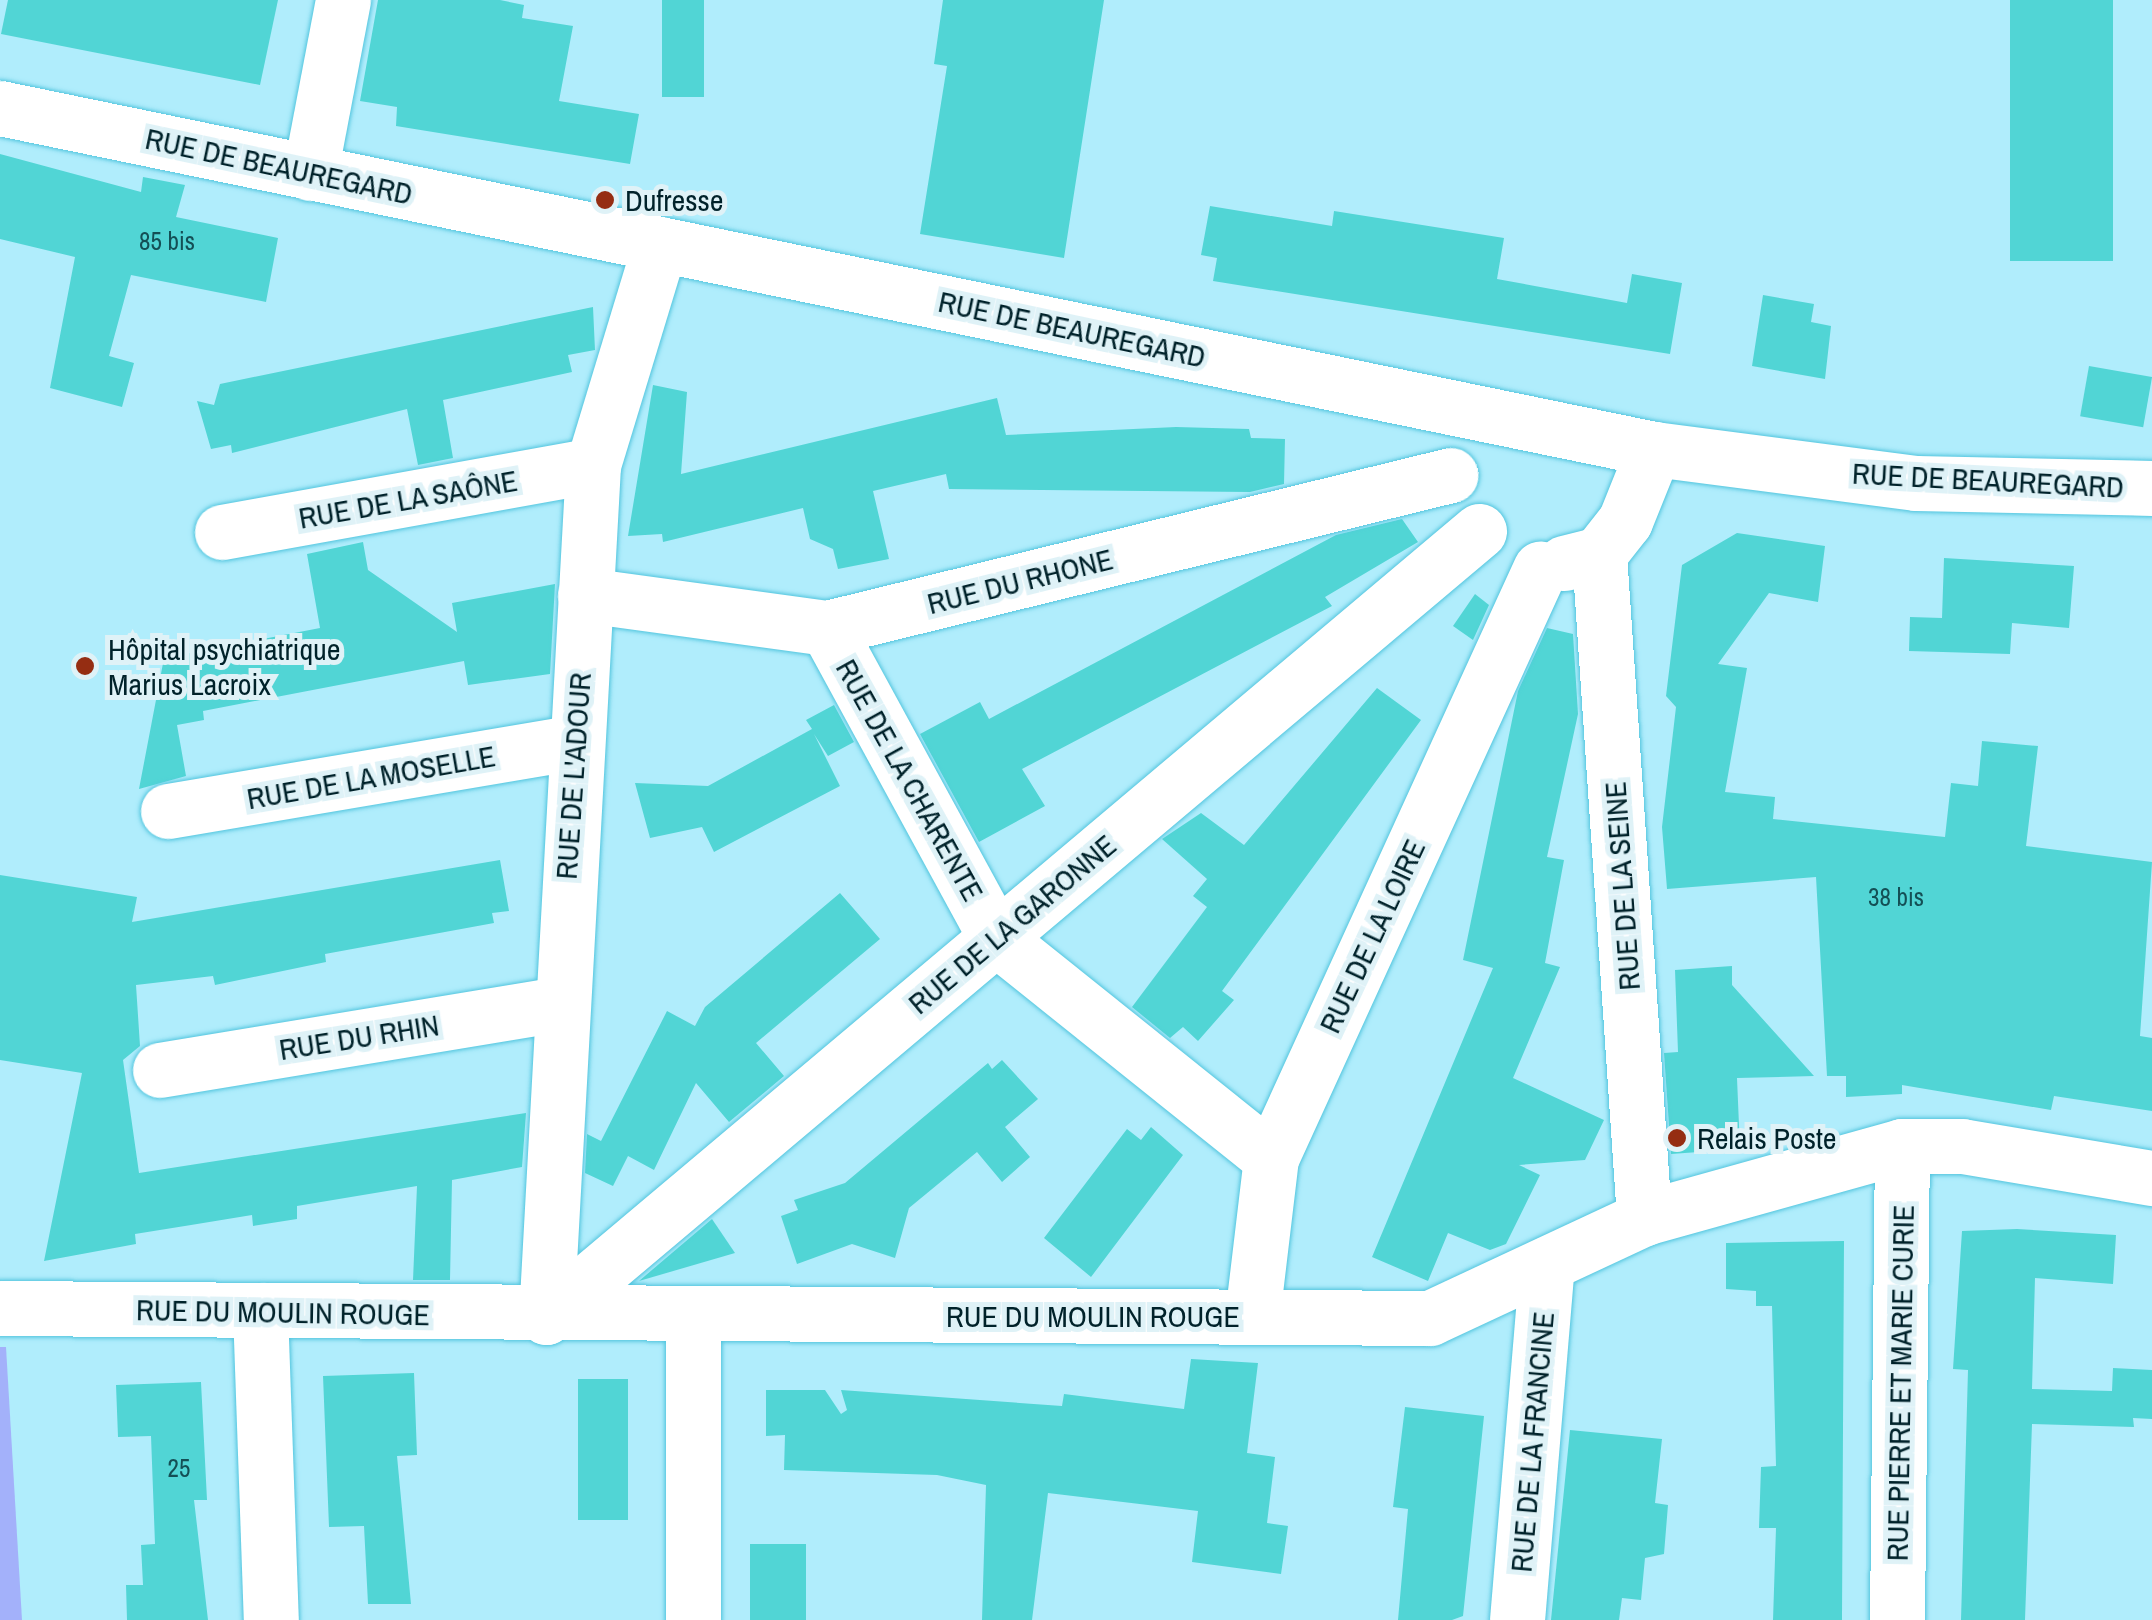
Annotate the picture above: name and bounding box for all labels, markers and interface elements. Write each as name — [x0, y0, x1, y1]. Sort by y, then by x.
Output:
street label: RUE DE BEAUREGARD — [142, 120, 416, 212]
place label: Dufresse — [625, 182, 723, 218]
marker: Dufresse — [594, 189, 616, 211]
house number: 85 bis — [139, 226, 195, 256]
street label: RUE DE BEAUREGARD — [935, 283, 1209, 375]
street label: RUE DE BEAUREGARD — [1851, 455, 2125, 505]
street label: RUE DE LA SAÔNE — [295, 462, 521, 536]
street label: RUE DU RHONE — [923, 541, 1117, 621]
place label: Hôpital psychiatrique Marius Lacroix — [108, 631, 340, 702]
street label: RUE DE LA CHARENTE — [828, 652, 992, 908]
marker: Hôpital psychiatrique Marius Lacroix — [72, 653, 98, 679]
street label: RUE DE L'ADOUR — [548, 671, 598, 881]
street label: RUE DE LA MOSELLE — [243, 737, 499, 817]
street label: RUE DE LA SEINE — [1597, 780, 1647, 992]
street label: RUE DE LA GARONNE — [900, 826, 1124, 1022]
street label: RUE DE LA LOIRE — [1311, 833, 1433, 1039]
house number: 38 bis — [1868, 882, 1924, 912]
street label: RUE DU RHIN — [277, 1007, 441, 1067]
place label: Relais Poste — [1697, 1120, 1836, 1156]
marker: Relais Poste — [1666, 1127, 1688, 1149]
street label: RUE PIERRE ET MARIE CURIE — [1879, 1204, 1921, 1562]
street label: RUE DU MOULIN ROUGE — [136, 1291, 430, 1333]
street label: RUE DU MOULIN ROUGE — [946, 1298, 1240, 1334]
street label: RUE DE LA FRANCINE — [1503, 1310, 1561, 1574]
house number: 25 — [168, 1453, 190, 1483]

